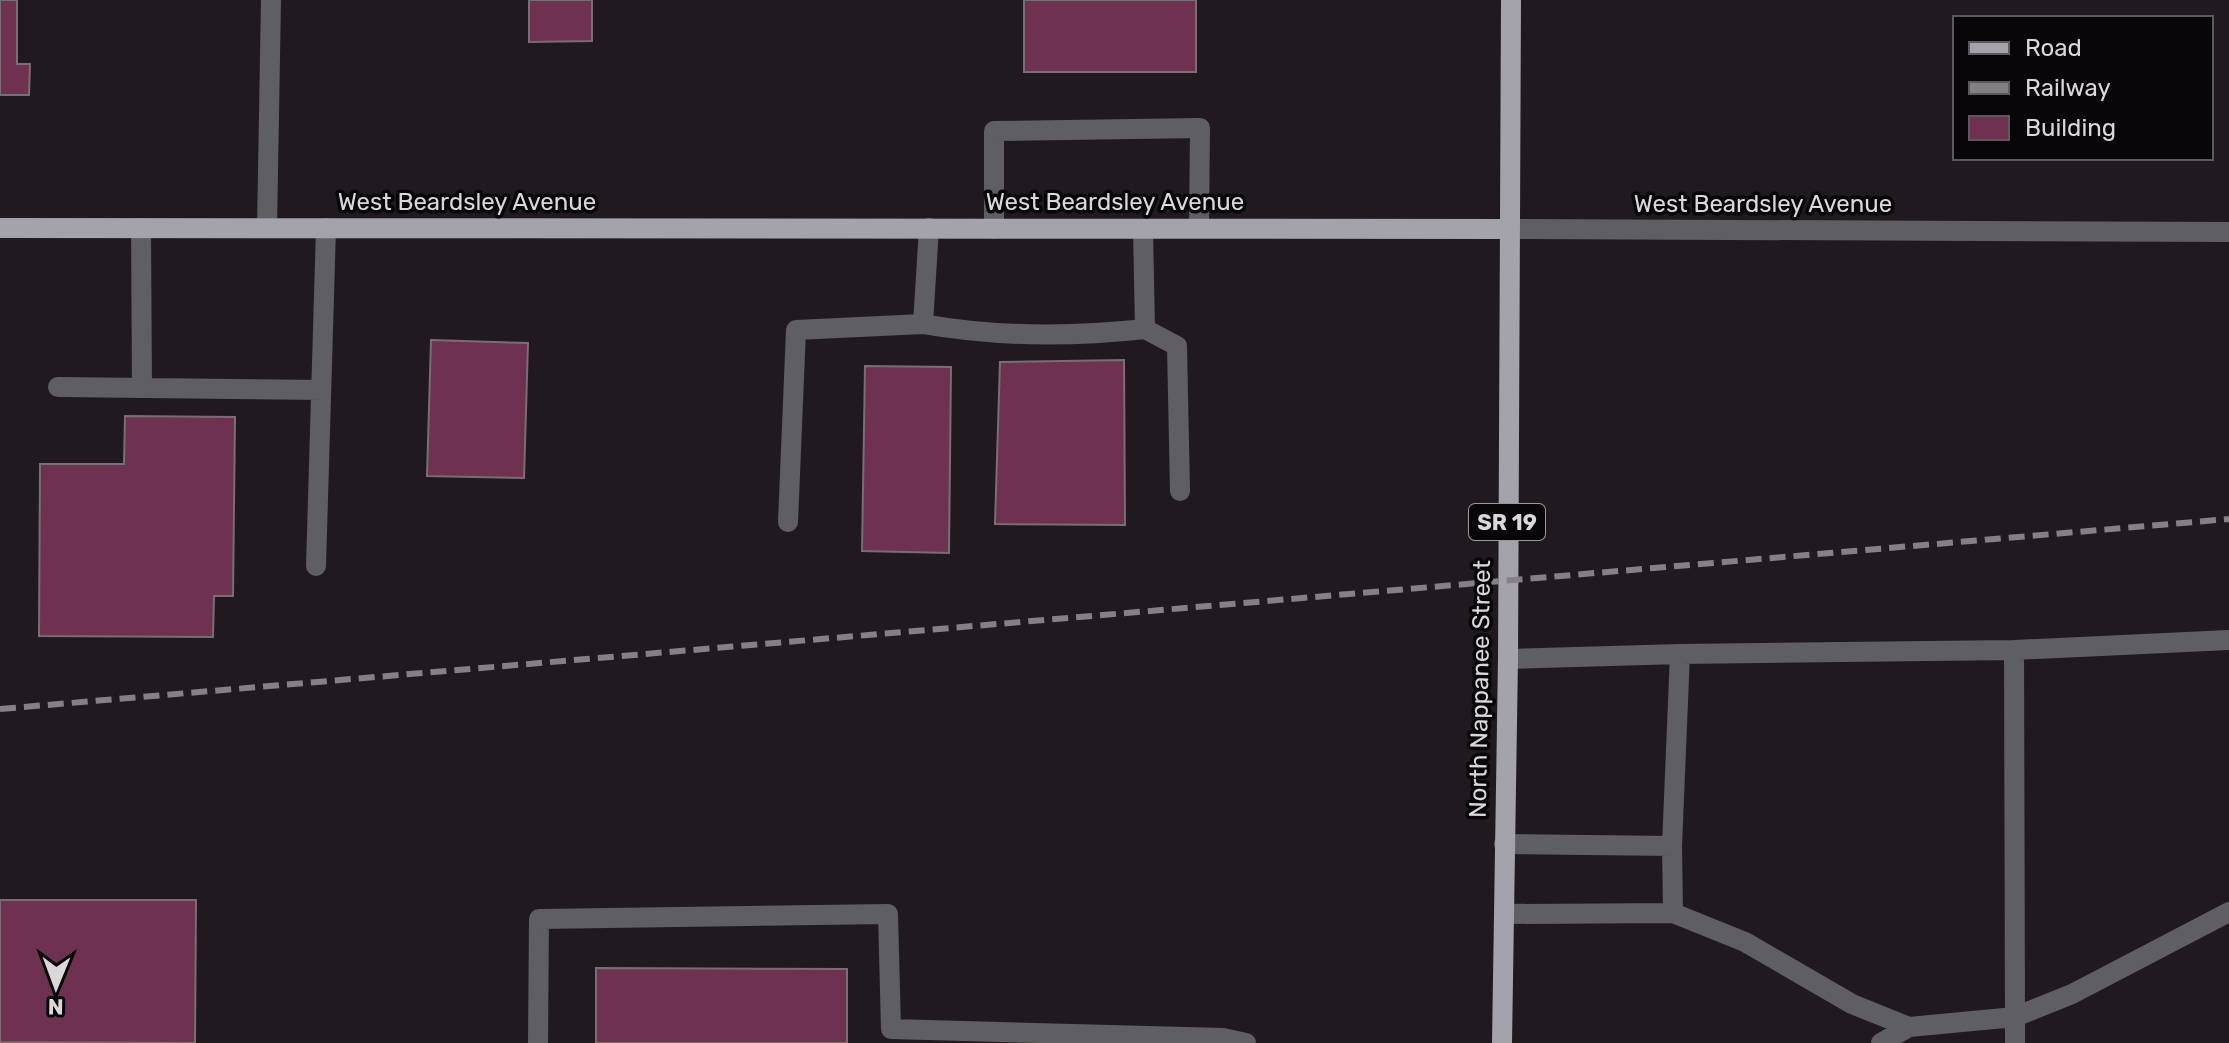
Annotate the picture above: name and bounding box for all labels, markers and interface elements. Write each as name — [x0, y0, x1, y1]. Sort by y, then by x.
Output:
legend — [1953, 16, 2213, 160]
text: Road — [2025, 34, 2082, 62]
text: Railway — [2025, 74, 2111, 102]
text: Building — [2025, 114, 2116, 142]
street label: West Beardsley Avenue — [338, 188, 596, 216]
street label: West Beardsley Avenue — [986, 188, 1244, 216]
street label: West Beardsley Avenue — [1634, 190, 1892, 218]
road number: SR 19 — [1469, 504, 1545, 540]
street label: North Nappanee Street — [1464, 560, 1496, 818]
north arrow — [16, 947, 96, 1027]
text: N — [48, 993, 64, 1020]

